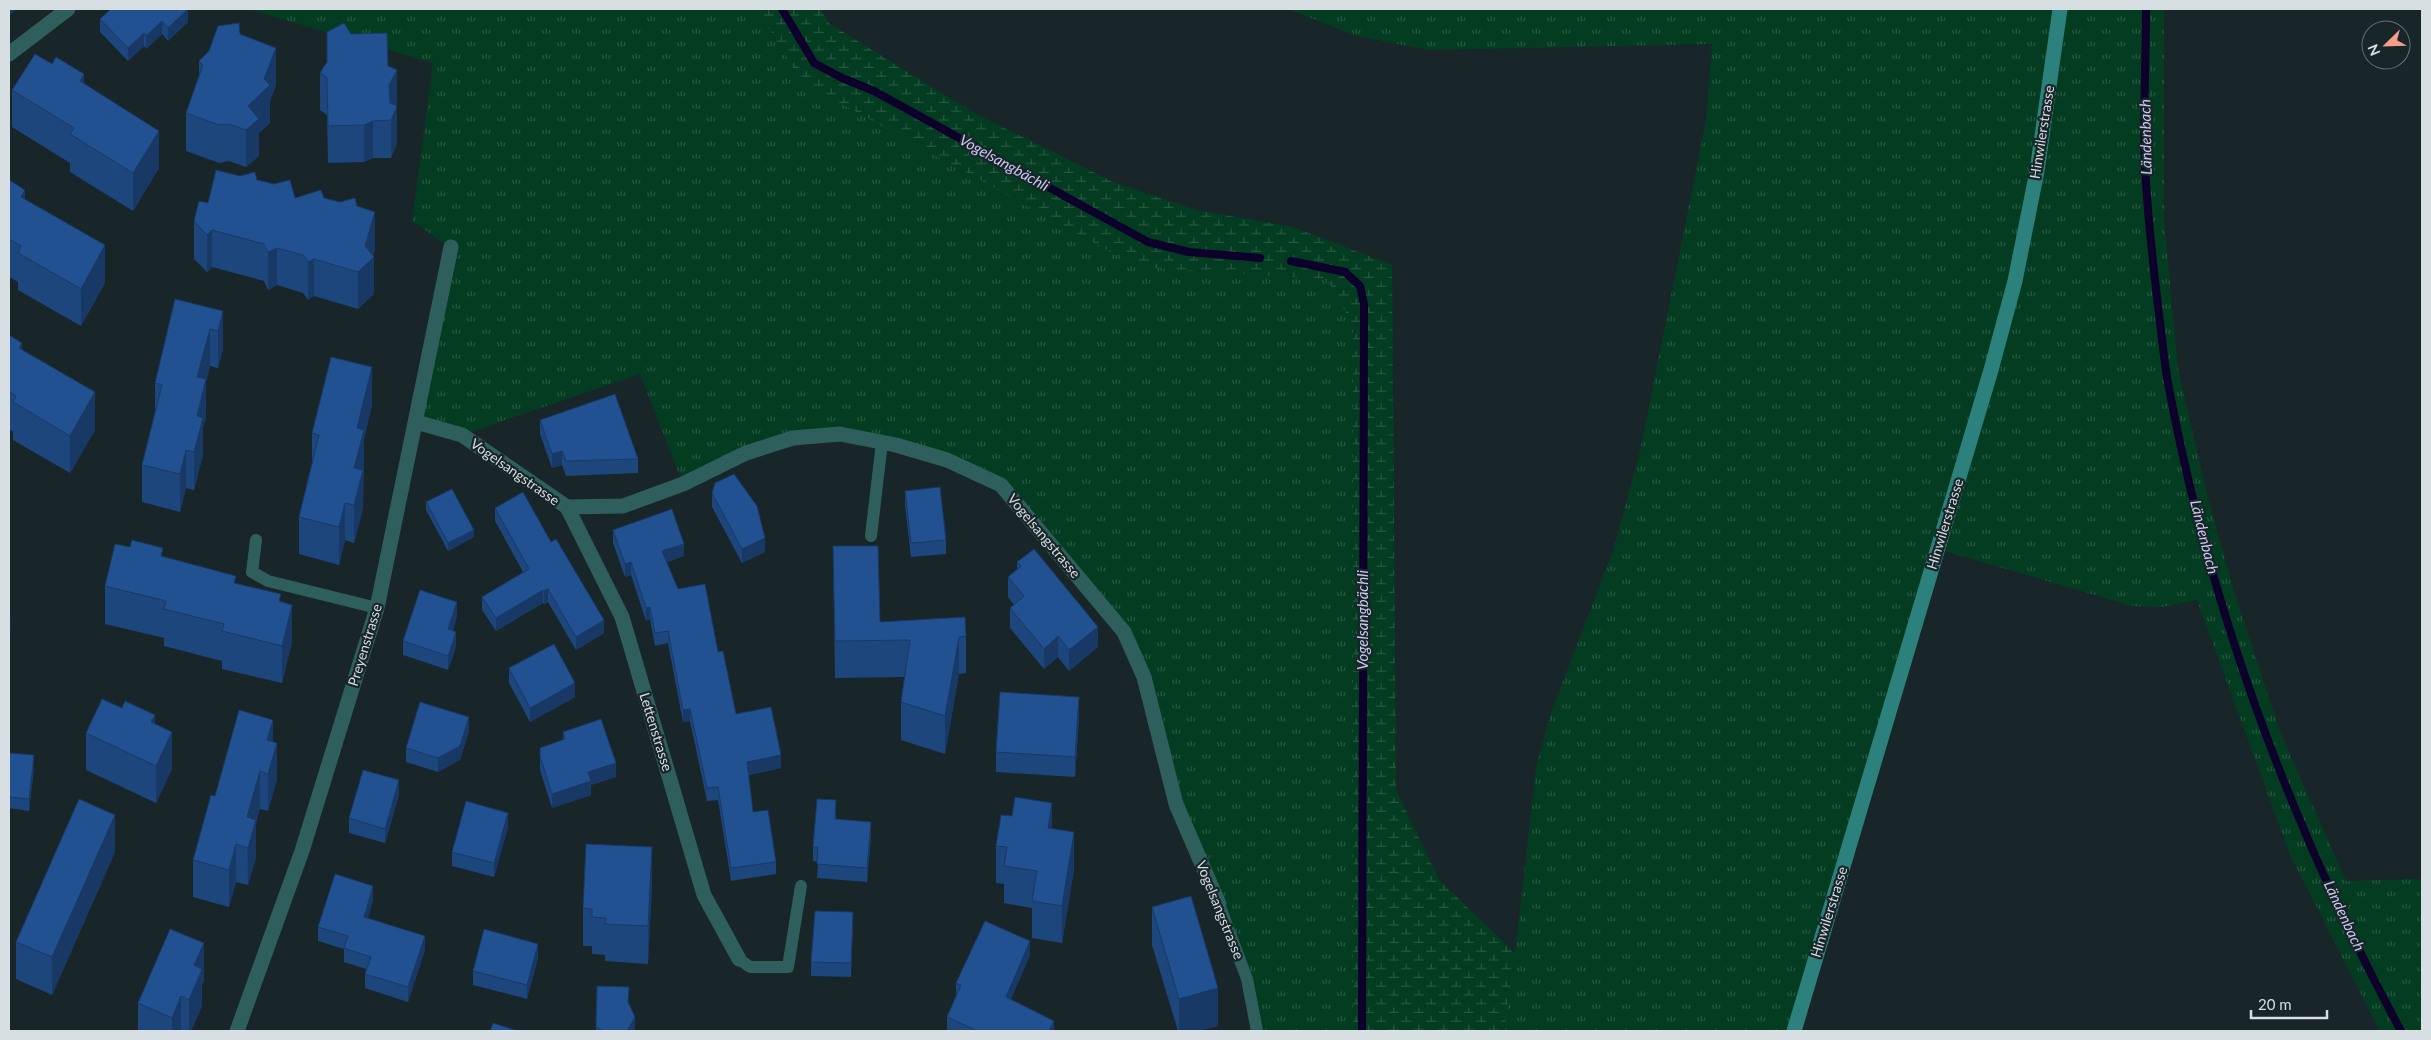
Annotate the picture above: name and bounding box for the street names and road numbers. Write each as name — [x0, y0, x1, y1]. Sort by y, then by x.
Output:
street label: Hinwilerstrasse — [2026, 84, 2057, 180]
street label: Vogelsangstrasse — [467, 435, 563, 509]
street label: Hinwilerstrasse — [1923, 476, 1966, 571]
street label: Vogelsangstrasse — [1004, 490, 1085, 581]
street label: Preyenstrasse — [344, 602, 385, 688]
street label: Lettenstrasse — [636, 690, 676, 773]
street label: Vogelsangstrasse — [1193, 858, 1248, 962]
street label: Hinwilerstrasse — [1807, 864, 1850, 959]

